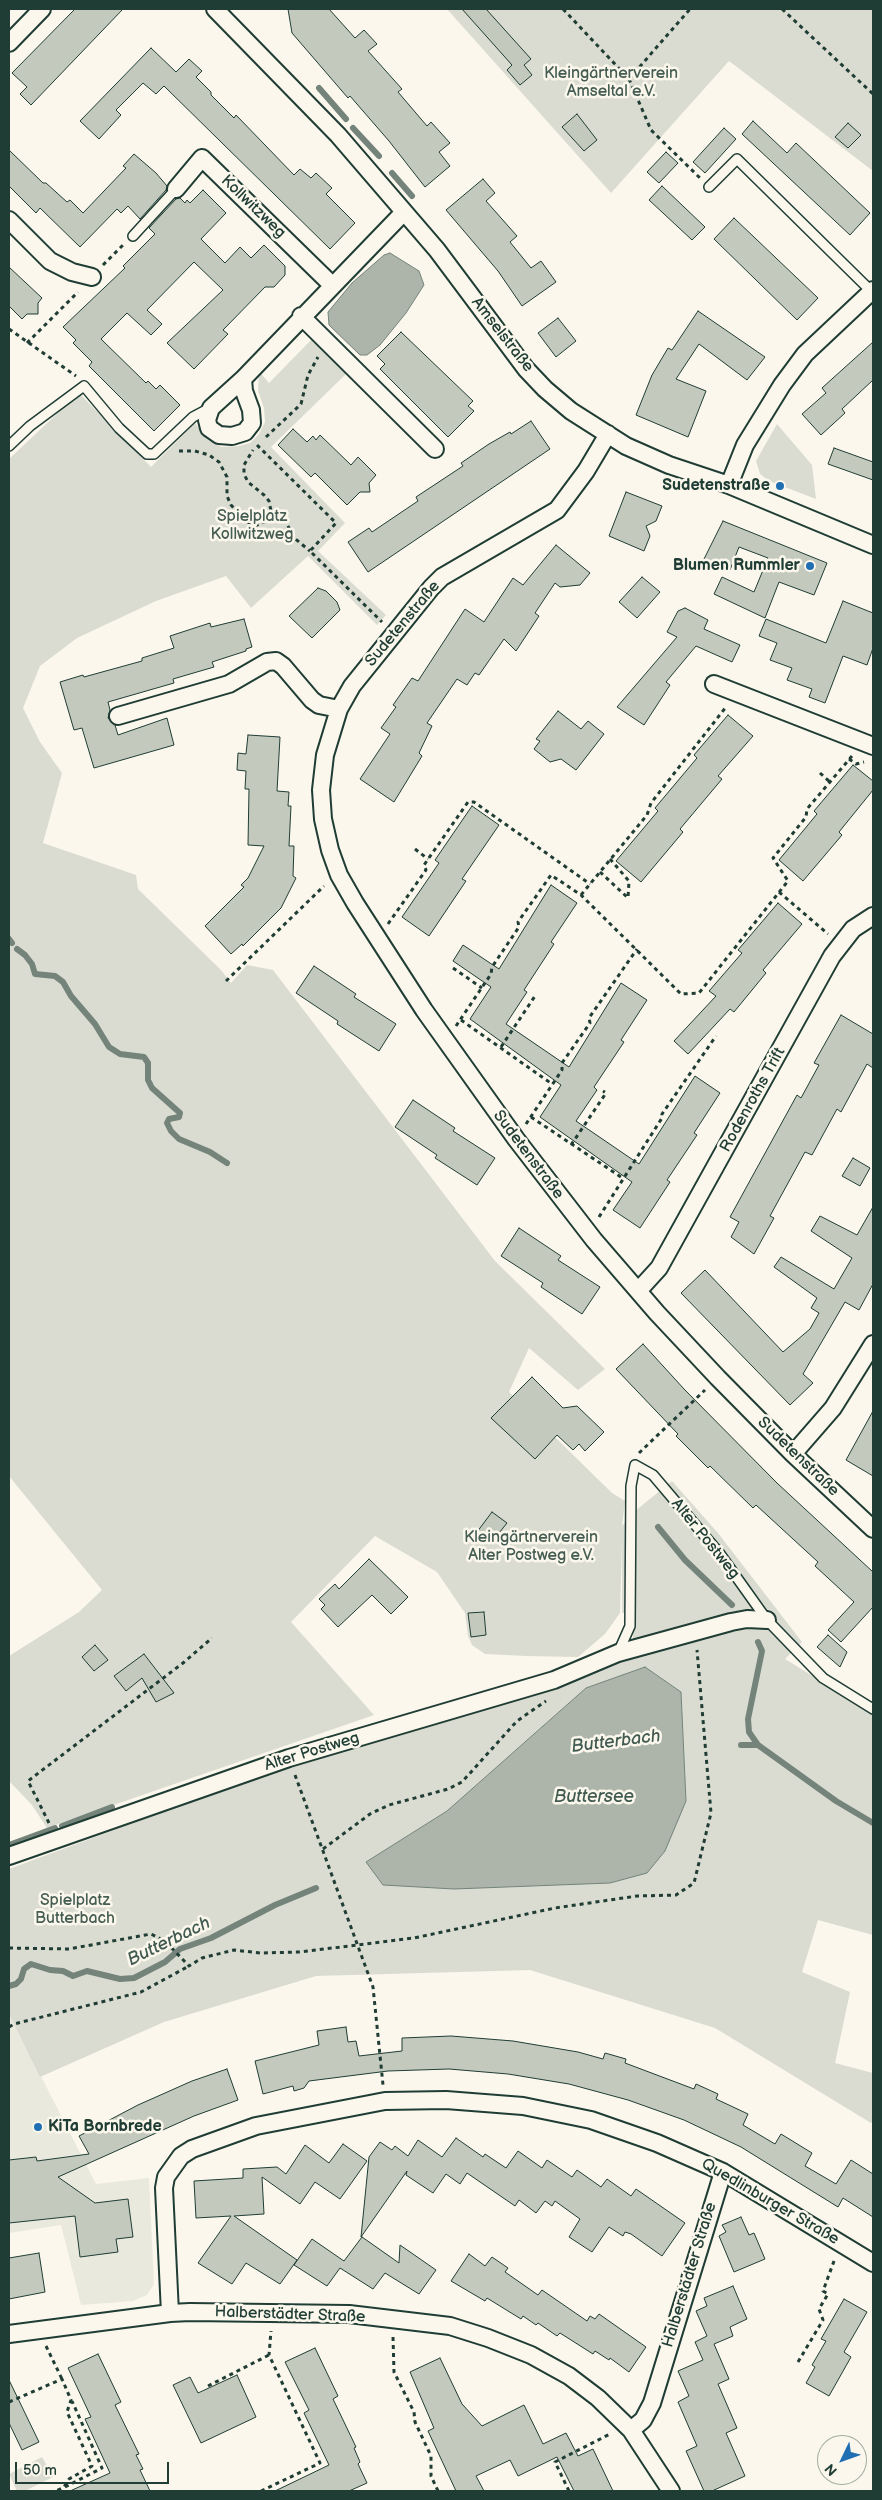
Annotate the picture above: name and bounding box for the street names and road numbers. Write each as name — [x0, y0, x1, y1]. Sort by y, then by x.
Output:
street label: Kollwitzweg — [217, 171, 289, 243]
street label: Amselstraße — [467, 294, 537, 376]
street label: Sudetenstraße — [362, 577, 444, 671]
street label: Rodenroths Trift — [716, 1044, 790, 1156]
street label: Sudetenstraße — [488, 1107, 568, 1203]
street label: Sudetenstraße — [753, 1413, 843, 1501]
street label: Alter Postweg — [667, 1495, 743, 1583]
street label: Alter Postweg — [262, 1728, 362, 1776]
street label: Quedlinburger Straße — [698, 2155, 842, 2249]
street label: Halberstädter Straße — [659, 2200, 721, 2350]
street label: Halberstädter Straße — [214, 2303, 366, 2327]

